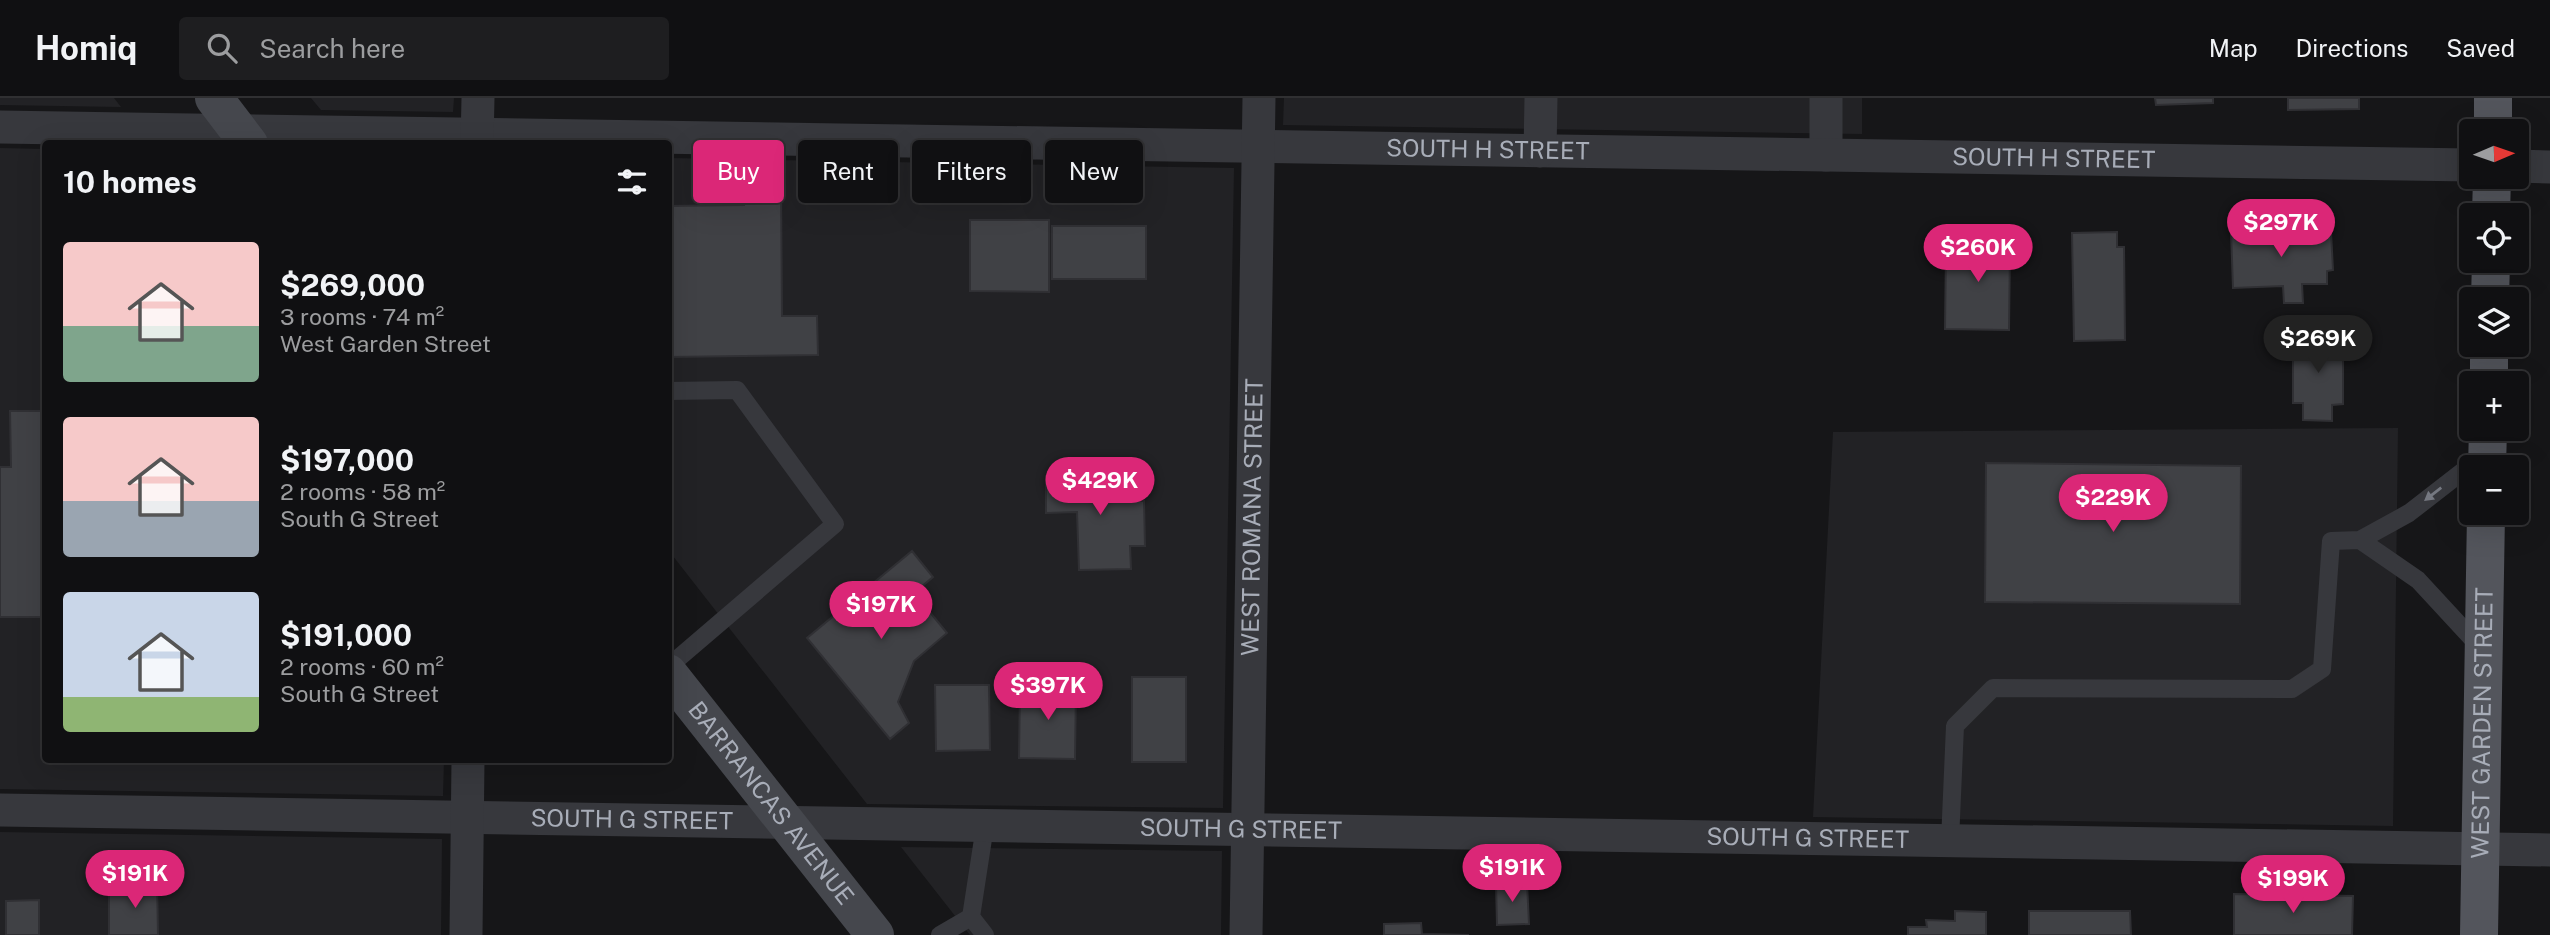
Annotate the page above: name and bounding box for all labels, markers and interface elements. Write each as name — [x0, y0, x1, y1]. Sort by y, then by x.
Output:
search box — [179, 17, 669, 80]
text: Homiq — [35, 29, 137, 67]
icon: search — [203, 29, 241, 67]
text: Search here — [259, 33, 405, 64]
text: Map — [2209, 34, 2258, 62]
text: Directions — [2296, 34, 2408, 62]
text: Saved — [2446, 34, 2515, 62]
north arrow — [2459, 119, 2529, 189]
map controls — [2459, 119, 2529, 525]
street label: SOUTH H STREET — [1386, 133, 1590, 164]
chip: Buy — [693, 140, 784, 203]
chip: Rent — [798, 140, 898, 203]
chip: Filters — [912, 140, 1031, 203]
chip: New — [1045, 140, 1143, 203]
street label: SOUTH H STREET — [1952, 142, 2156, 173]
icon: filters — [613, 163, 651, 201]
text: 10 homes — [63, 164, 197, 200]
pin: $297K — [2232, 200, 2330, 259]
button: locate — [2459, 203, 2529, 273]
text: $297K — [2243, 208, 2319, 235]
pin: $260K — [1929, 225, 2027, 284]
text: $260K — [1940, 233, 2016, 260]
text: $269,000 — [280, 267, 425, 303]
icon: home — [119, 270, 203, 354]
button: layers — [2459, 287, 2529, 357]
text: 3 rooms · 74 m² — [280, 303, 444, 330]
pin: $269K — [2269, 316, 2367, 375]
text: $269K — [2279, 324, 2357, 351]
text: West Garden Street — [280, 330, 491, 357]
button: + — [2459, 371, 2529, 441]
street label: WEST ROMANA STREET — [1235, 378, 1268, 656]
text: $197,000 — [280, 442, 414, 478]
icon: home — [119, 445, 203, 529]
button: − — [2459, 455, 2529, 525]
pin: $429K — [1051, 458, 1149, 517]
text: $429K — [1062, 466, 1139, 493]
pin: $229K — [2064, 474, 2162, 534]
text: 2 rooms · 58 m² — [280, 478, 445, 505]
text: $229K — [2075, 483, 2151, 510]
one-way arrow — [2425, 486, 2443, 501]
text: South G Street — [280, 505, 439, 532]
pin: $197K — [832, 582, 930, 641]
street label: WEST GARDEN STREET — [2465, 587, 2498, 859]
text: $197K — [845, 590, 917, 617]
text: $191,000 — [280, 617, 412, 653]
icon: home — [119, 620, 203, 704]
text: 2 rooms · 60 m² — [280, 653, 444, 680]
pin: $397K — [999, 662, 1097, 722]
text: $397K — [1010, 671, 1086, 698]
text: South G Street — [280, 680, 439, 707]
street label: BARRANCAS AVENUE — [683, 696, 860, 910]
street label: SOUTH G STREET — [530, 803, 733, 834]
street label: SOUTH G STREET — [1139, 813, 1342, 844]
street label: SOUTH G STREET — [1706, 822, 1909, 853]
pin: $191K — [1463, 844, 1561, 904]
pin: $191K — [86, 850, 184, 910]
text: $191K — [1479, 853, 1546, 880]
pin: $199K — [2244, 856, 2342, 915]
text: $191K — [102, 859, 169, 886]
text: $199K — [2257, 864, 2329, 891]

